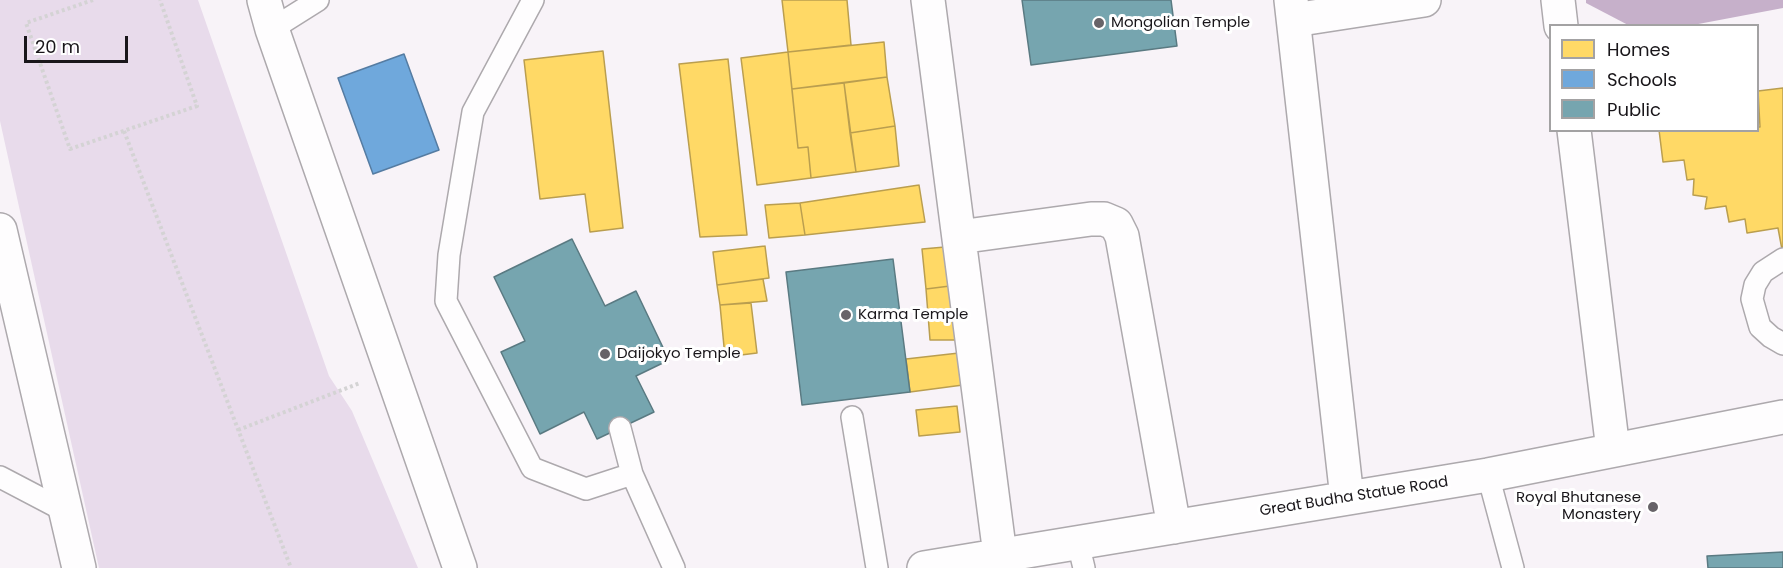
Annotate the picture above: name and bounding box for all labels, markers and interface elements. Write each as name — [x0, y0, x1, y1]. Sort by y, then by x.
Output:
place label: Mongolian Temple — [1111, 14, 1250, 32]
marker: Mongolian Temple — [1092, 16, 1106, 30]
scale bar — [27, 24, 130, 62]
legend — [1549, 24, 1759, 132]
text: 20 m — [35, 34, 80, 59]
text: Homes — [1607, 37, 1670, 62]
text: Schools — [1607, 67, 1677, 92]
text: Public — [1607, 97, 1661, 122]
place label: Karma Temple — [858, 306, 968, 324]
marker: Karma Temple — [839, 308, 853, 322]
place label: Daijokyo Temple — [617, 345, 741, 363]
marker: Daijokyo Temple — [598, 347, 612, 361]
street label: Great Budha Statue Road — [1258, 473, 1450, 521]
place label: Royal Bhutanese Monastery — [1516, 489, 1641, 524]
marker: Royal Bhutanese Monastery — [1646, 500, 1660, 514]

